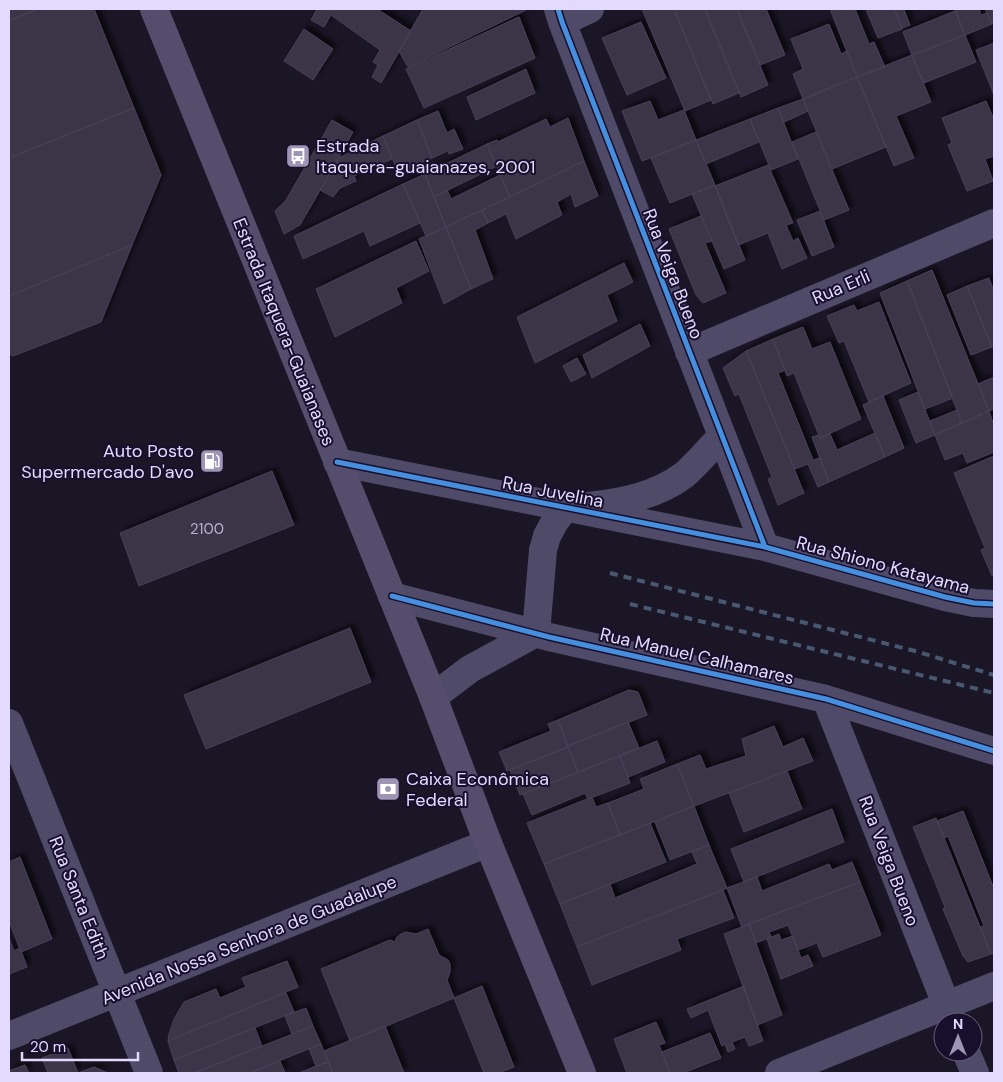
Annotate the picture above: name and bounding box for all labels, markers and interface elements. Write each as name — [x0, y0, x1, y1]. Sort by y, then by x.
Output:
place label: Estrada Itaquera-guaianazes, 2001 — [316, 134, 535, 179]
bus stop icon: Estrada Itaquera-guaianazes, 2001 — [285, 143, 311, 169]
street label: Rua Veiga Bueno — [637, 205, 709, 343]
street label: Estrada Itaquera-Guaianases — [227, 215, 341, 449]
street label: Rua Erli — [808, 264, 874, 310]
place label: Auto Posto Supermercado D'avo — [21, 439, 194, 484]
fuel station icon: Auto Posto Supermercado D'avo — [199, 448, 225, 474]
street label: Rua Juvelina — [500, 470, 606, 514]
house number: 2100 — [190, 519, 224, 539]
street label: Rua Shiono Katayama — [794, 530, 972, 600]
street label: Rua Manuel Calhamares — [598, 622, 796, 690]
place label: Caixa Econômica Federal — [406, 767, 549, 812]
bank icon: Caixa Econômica Federal — [375, 776, 401, 802]
street label: Rua Veiga Bueno — [853, 792, 925, 930]
street label: Rua Santa Edith — [43, 833, 115, 963]
street label: Avenida Nossa Senhora de Guadalupe — [98, 870, 400, 1010]
north arrow — [933, 1012, 983, 1062]
text: N — [953, 1015, 963, 1033]
scale bar — [22, 1030, 139, 1062]
text: 20 m — [30, 1037, 66, 1057]

